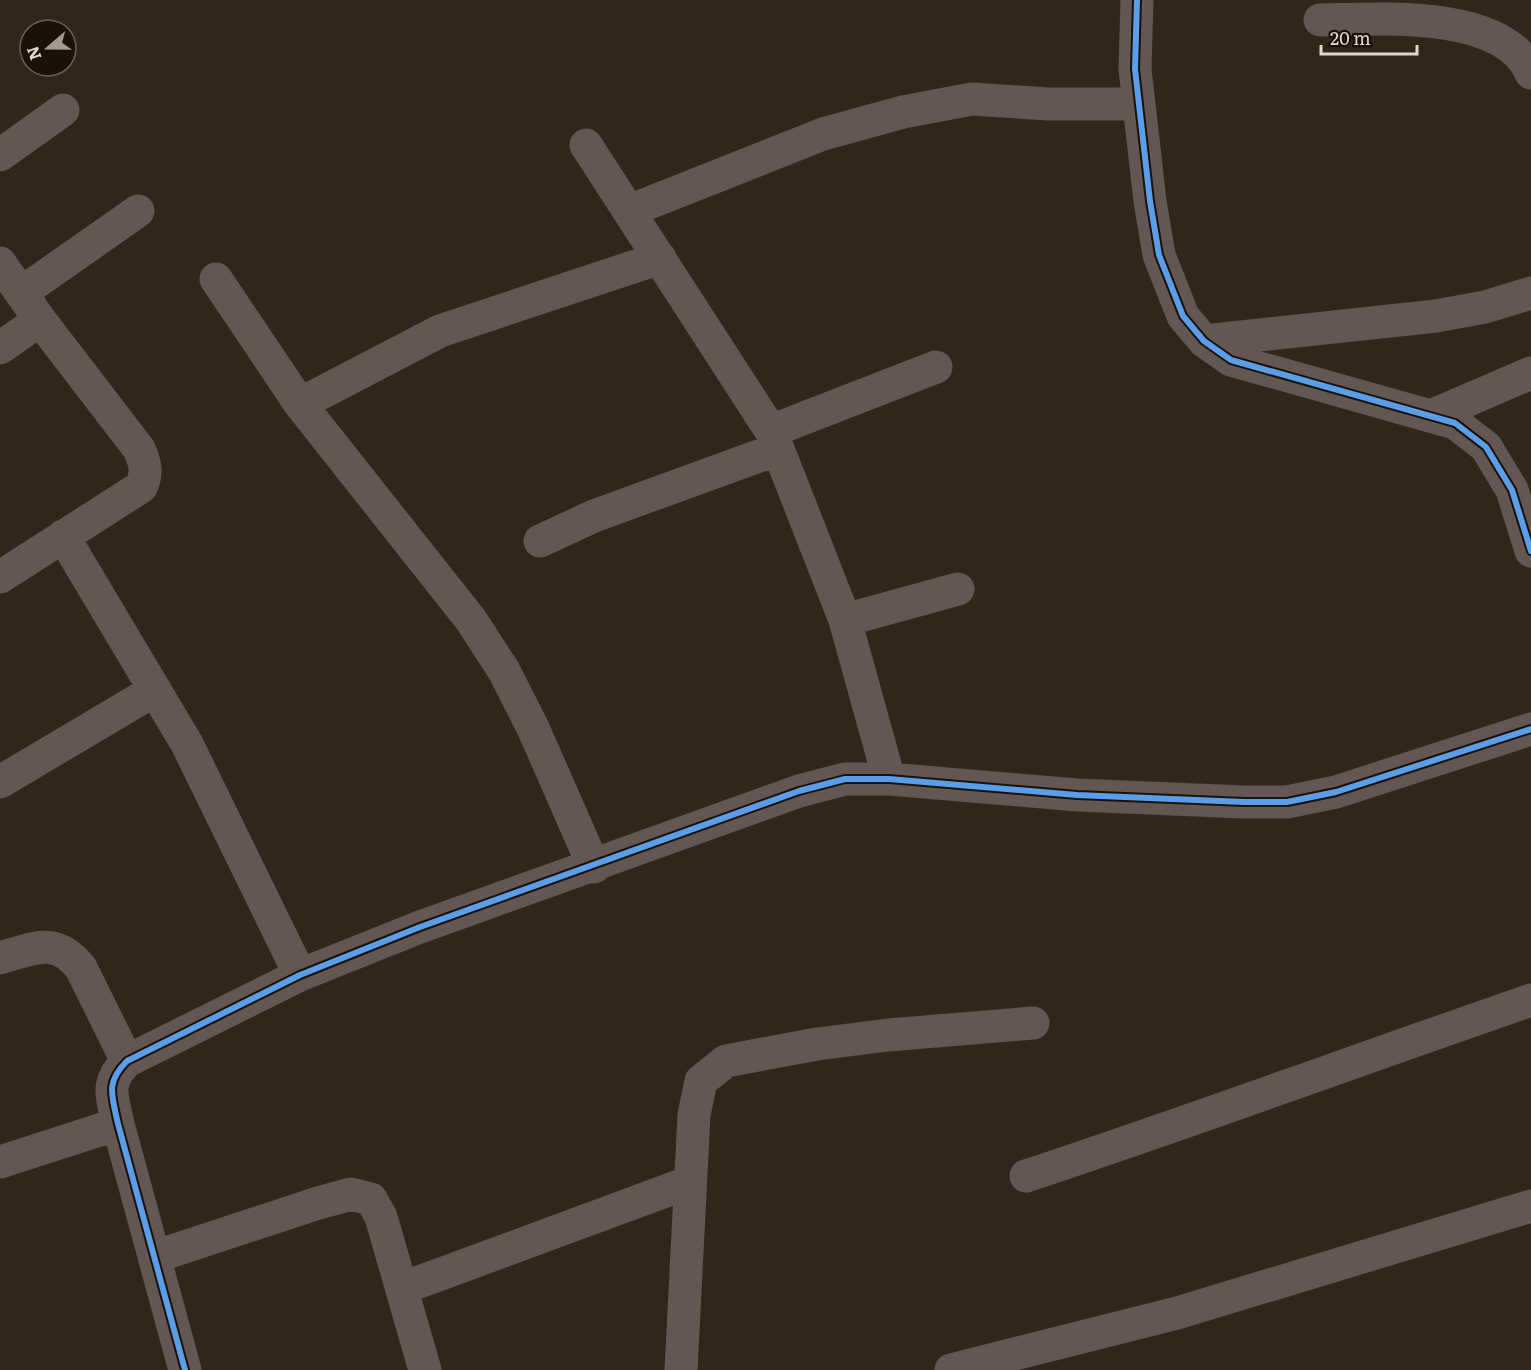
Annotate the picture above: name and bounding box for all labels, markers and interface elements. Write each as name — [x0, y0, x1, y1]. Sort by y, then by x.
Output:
north arrow — [18, 18, 78, 78]
scale bar — [1321, 18, 1417, 56]
text: 20 m — [1330, 24, 1371, 51]
text: N — [19, 43, 47, 64]

